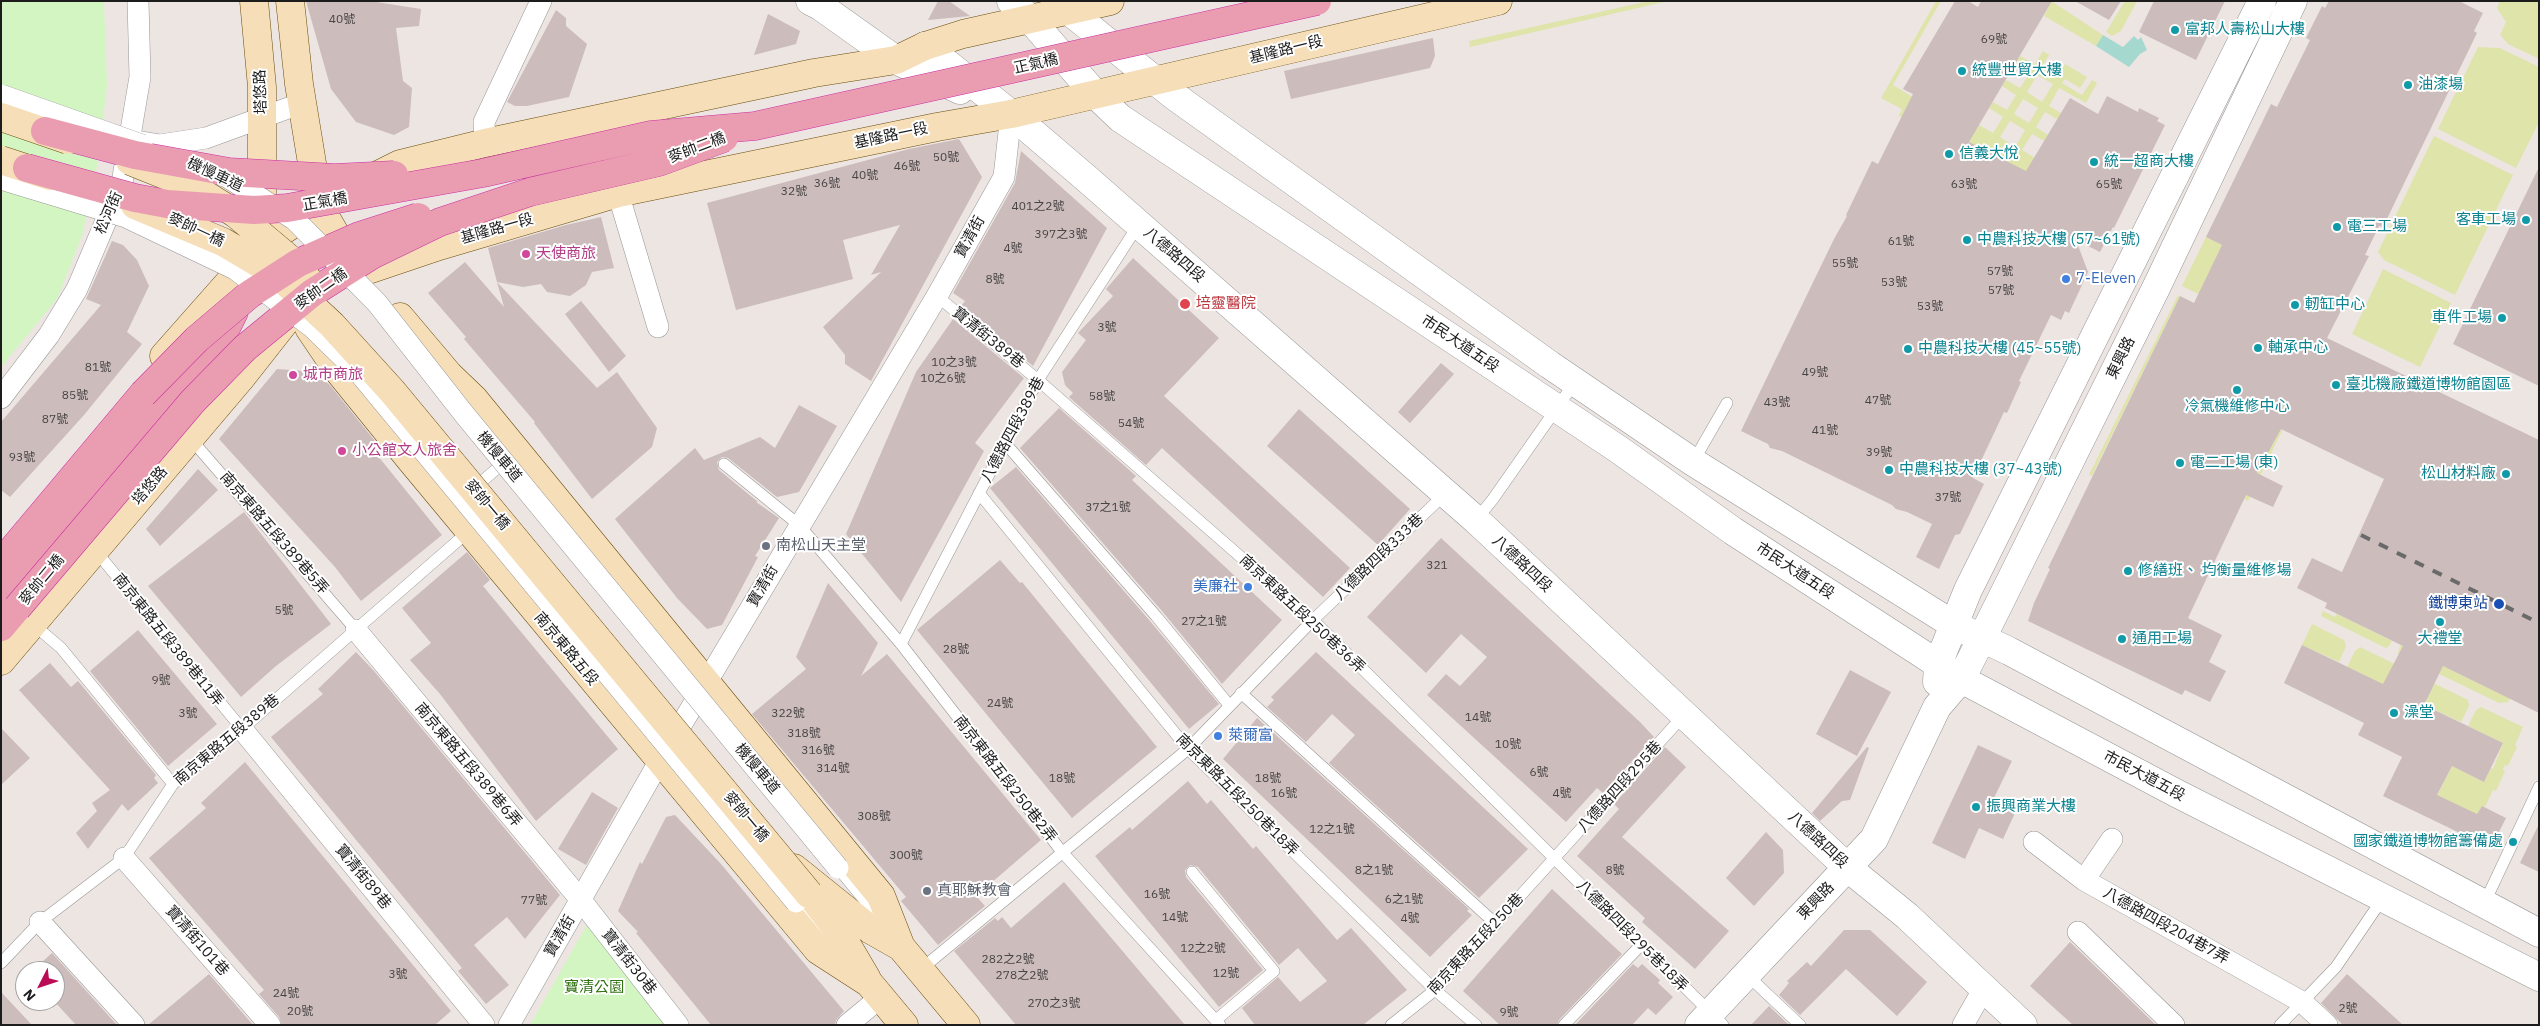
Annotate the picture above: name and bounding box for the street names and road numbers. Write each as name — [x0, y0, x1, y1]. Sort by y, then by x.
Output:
street label: 基隆路一段 — [1247, 32, 1325, 68]
street label: 正氣橋 — [1012, 50, 1060, 78]
street label: 塔悠路 — [251, 69, 271, 115]
street label: 基隆路一段 — [852, 119, 930, 153]
street label: 麥帥二橋 — [666, 129, 728, 167]
street label: 機慢車道 — [184, 154, 246, 196]
street label: 松河街 — [92, 189, 126, 237]
street label: 正氣橋 — [301, 189, 349, 215]
street label: 麥帥一橋 — [165, 209, 227, 251]
street label: 基隆路一段 — [458, 210, 536, 248]
street label: 寶清街 — [951, 213, 989, 261]
street label: 八德路四段 — [1140, 224, 1208, 286]
street label: 麥帥二橋 — [291, 264, 351, 314]
street label: 寶清街389巷 — [949, 304, 1027, 372]
street label: 市民大道五段 — [1418, 311, 1502, 377]
street label: 東興路 — [2103, 334, 2139, 382]
street label: 八德路四段389巷 — [978, 374, 1048, 486]
street label: 機慢車道 — [473, 428, 525, 486]
street label: 塔悠路 — [129, 463, 171, 509]
street label: 南京東路五段389巷5弄 — [216, 468, 332, 598]
street label: 麥帥一橋 — [461, 476, 513, 534]
street label: 八德路四段333巷 — [1331, 510, 1427, 604]
street label: 八德路四段 — [1488, 532, 1556, 596]
street label: 市民大道五段 — [1752, 539, 1838, 603]
street label: 麥帥二橋 — [16, 551, 68, 609]
street label: 南京東路五段250巷36弄 — [1236, 551, 1368, 677]
street label: 寶清街 — [744, 562, 782, 610]
street label: 南京東路五段389巷11弄 — [109, 570, 227, 710]
street label: 南京東路五段 — [530, 609, 602, 689]
street label: 南京東路五段389巷 — [171, 691, 283, 789]
street label: 南京東路五段389巷6弄 — [411, 699, 525, 831]
street label: 南京東路五段250巷2弄 — [950, 712, 1060, 846]
street label: 南京東路五段250巷18弄 — [1172, 730, 1302, 860]
street label: 八德路四段295巷 — [1574, 738, 1666, 836]
street label: 機慢車道 — [731, 740, 783, 798]
street label: 市民大道五段 — [2100, 747, 2188, 805]
street label: 麥帥一橋 — [720, 788, 772, 846]
street label: 八德路四段 — [1784, 808, 1852, 872]
street label: 寶清街89巷 — [331, 841, 395, 913]
street label: 八德路四段295巷18弄 — [1573, 877, 1691, 995]
street label: 東興路 — [1794, 879, 1838, 923]
street label: 八德路四段204巷7弄 — [2100, 884, 2232, 968]
street label: 南京東路五段250巷 — [1424, 890, 1528, 998]
street label: 寶清街101巷 — [162, 902, 232, 980]
street label: 寶清街 — [541, 912, 579, 960]
street label: 寶清街30巷 — [598, 926, 660, 998]

